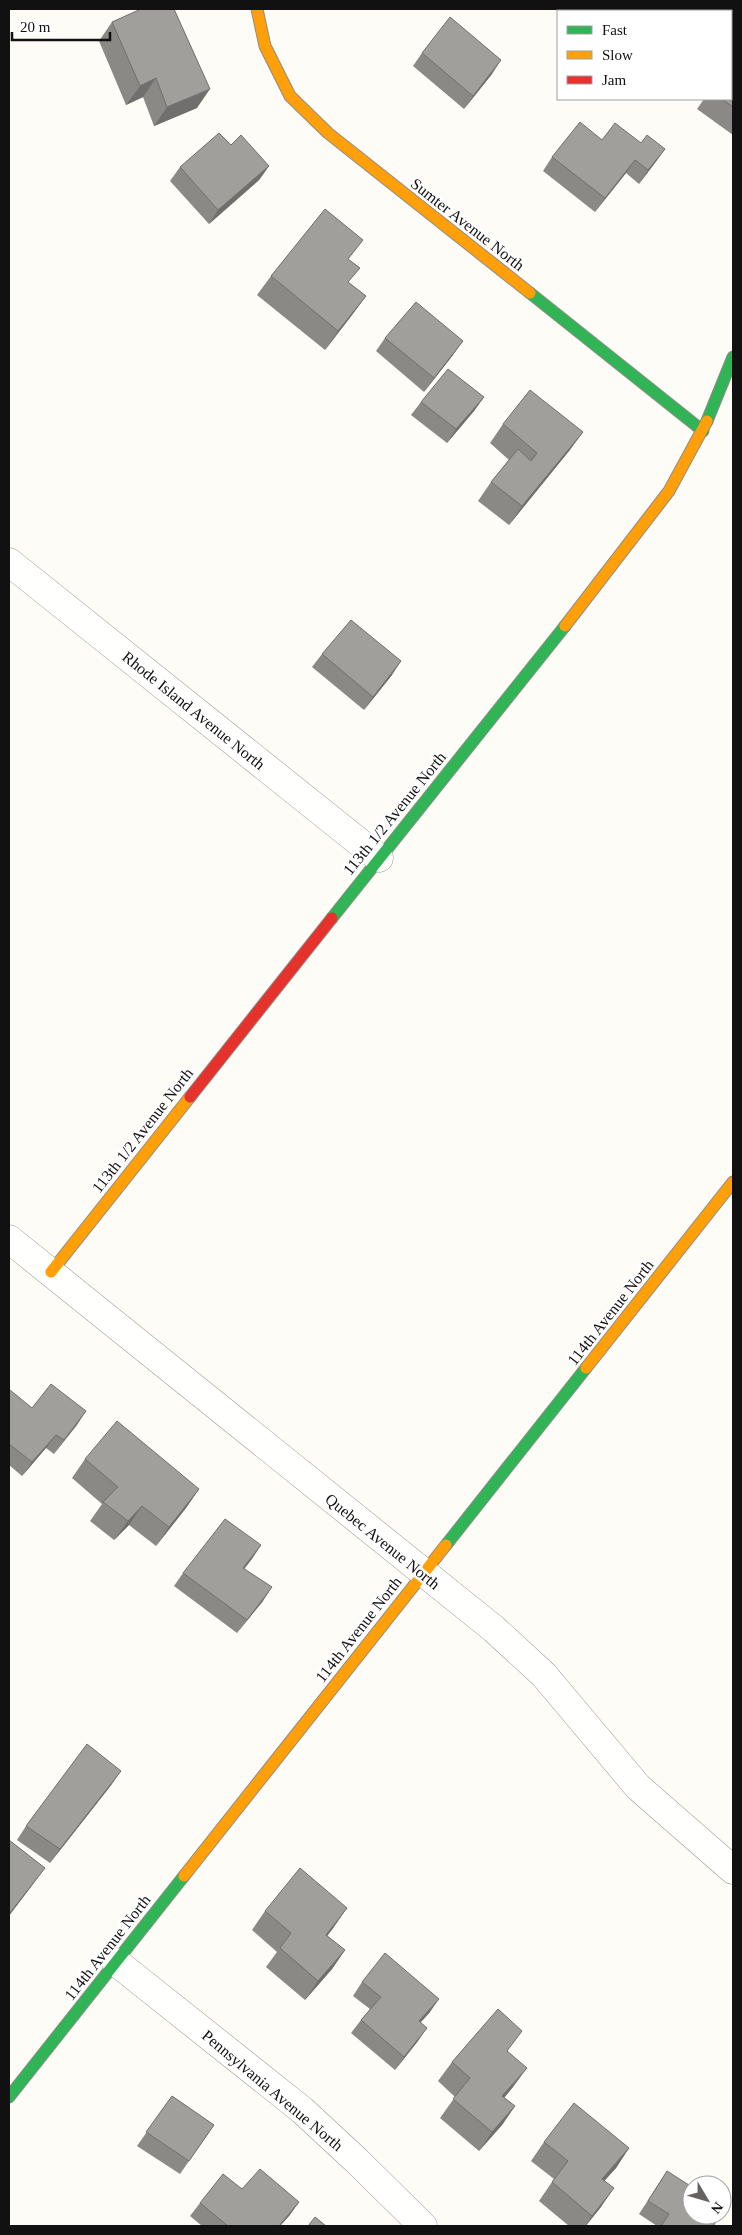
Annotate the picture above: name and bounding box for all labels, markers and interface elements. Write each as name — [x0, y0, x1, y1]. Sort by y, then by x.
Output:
scale bar — [12, 10, 110, 42]
legend — [557, 10, 732, 100]
text: 20 m — [20, 19, 51, 35]
text: Fast — [602, 22, 628, 38]
text: Slow — [602, 47, 633, 63]
text: Jam — [602, 72, 626, 88]
street label: Sumter Avenue North — [408, 175, 528, 274]
street label: Rhode Island Avenue North — [119, 648, 268, 773]
street label: 113th 1/2 Avenue North — [340, 748, 449, 878]
street label: 113th 1/2 Avenue North — [89, 1065, 196, 1196]
street label: 114th Avenue North — [564, 1256, 657, 1368]
street label: Quebec Avenue North — [322, 1490, 443, 1593]
street label: 114th Avenue North — [312, 1573, 405, 1685]
street label: 114th Avenue North — [61, 1891, 154, 2003]
street label: Pennsylvania Avenue North — [198, 2027, 346, 2155]
north arrow — [682, 2175, 732, 2225]
text: N — [708, 2199, 726, 2216]

